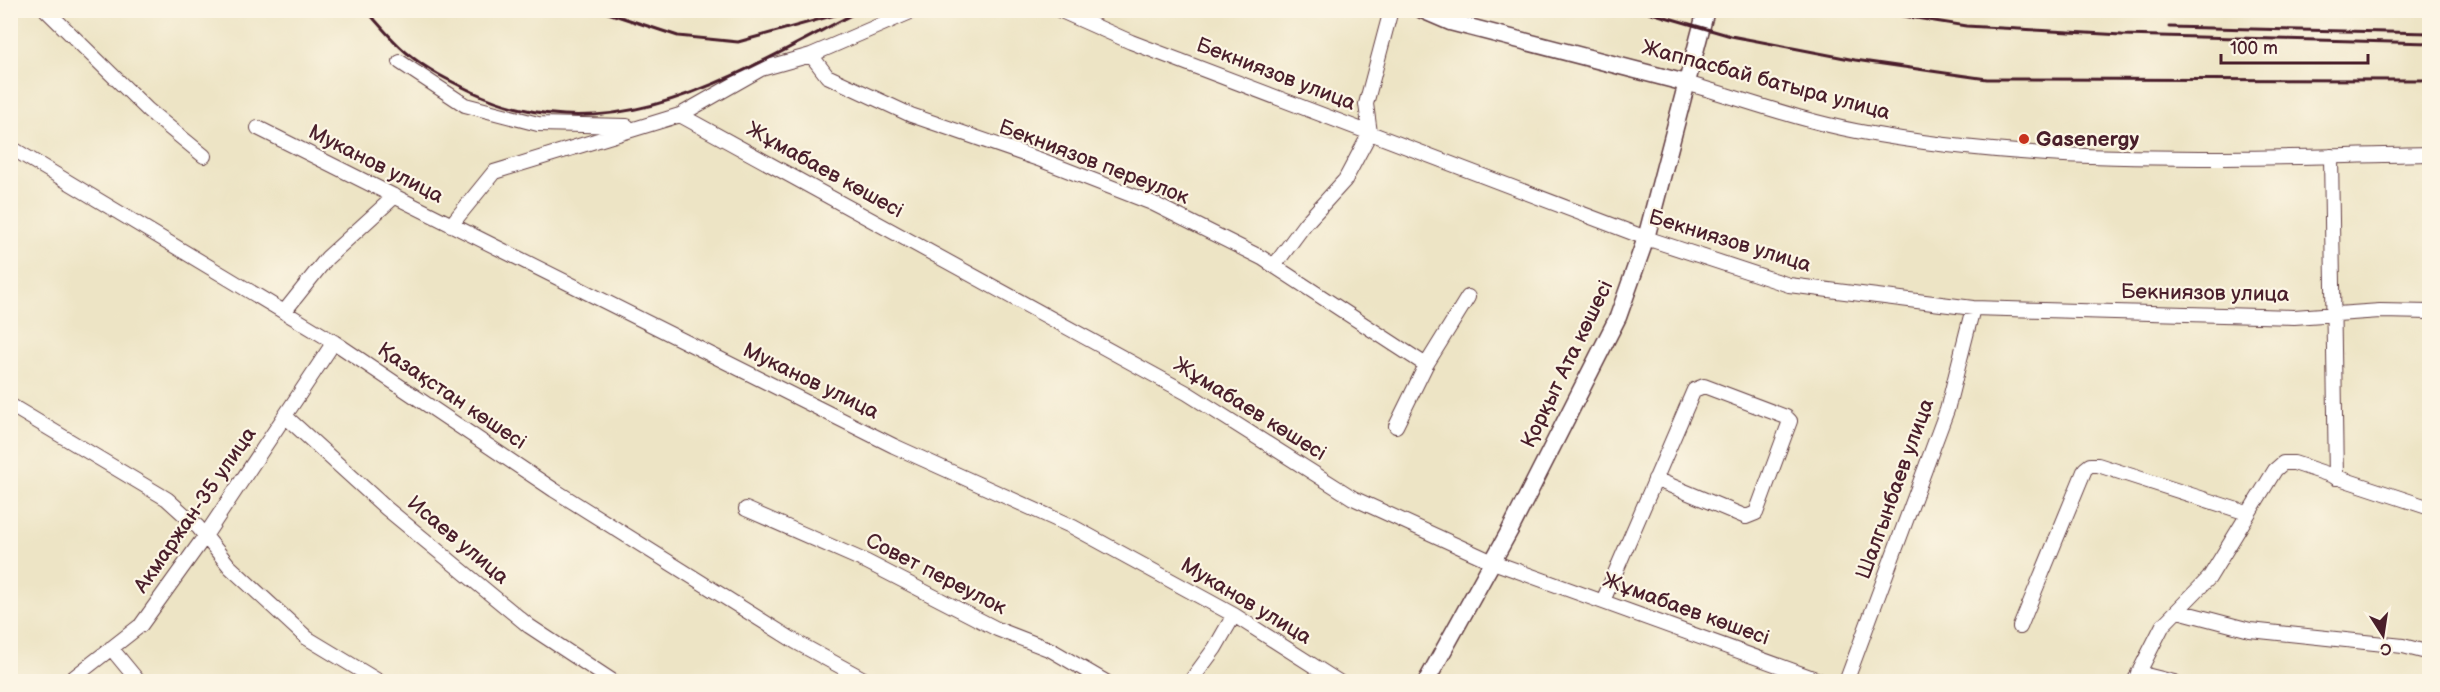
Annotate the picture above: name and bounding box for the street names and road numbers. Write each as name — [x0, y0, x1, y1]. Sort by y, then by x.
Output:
street label: Бекниязов улица — [1193, 32, 1360, 116]
street label: Жаппасбай батыра улица — [1639, 35, 1894, 125]
street label: Бекниязов переулок — [995, 114, 1193, 210]
street label: Жұмабаев көшесі — [742, 117, 908, 223]
street label: Муканов улица — [304, 119, 448, 209]
street label: Бекниязов улица — [1646, 204, 1815, 278]
street label: Қорқыт Ата көшесі — [1516, 276, 1618, 452]
street label: Бекниязов улица — [2121, 279, 2290, 307]
street label: Қазақстан көшесі — [373, 337, 531, 455]
street label: Муканов улица — [739, 337, 884, 425]
street label: Жұмабаев көшесі — [1169, 352, 1331, 466]
street label: Шалгынбаев улица — [1851, 395, 1939, 583]
street label: Акмаржан-35 улица — [128, 422, 262, 599]
street label: Исаев улица — [402, 490, 514, 590]
street label: Совет переулок — [862, 528, 1010, 620]
street label: Муканов улица — [1176, 552, 1316, 650]
street label: Жұмабаев көшесі — [1599, 567, 1773, 651]

